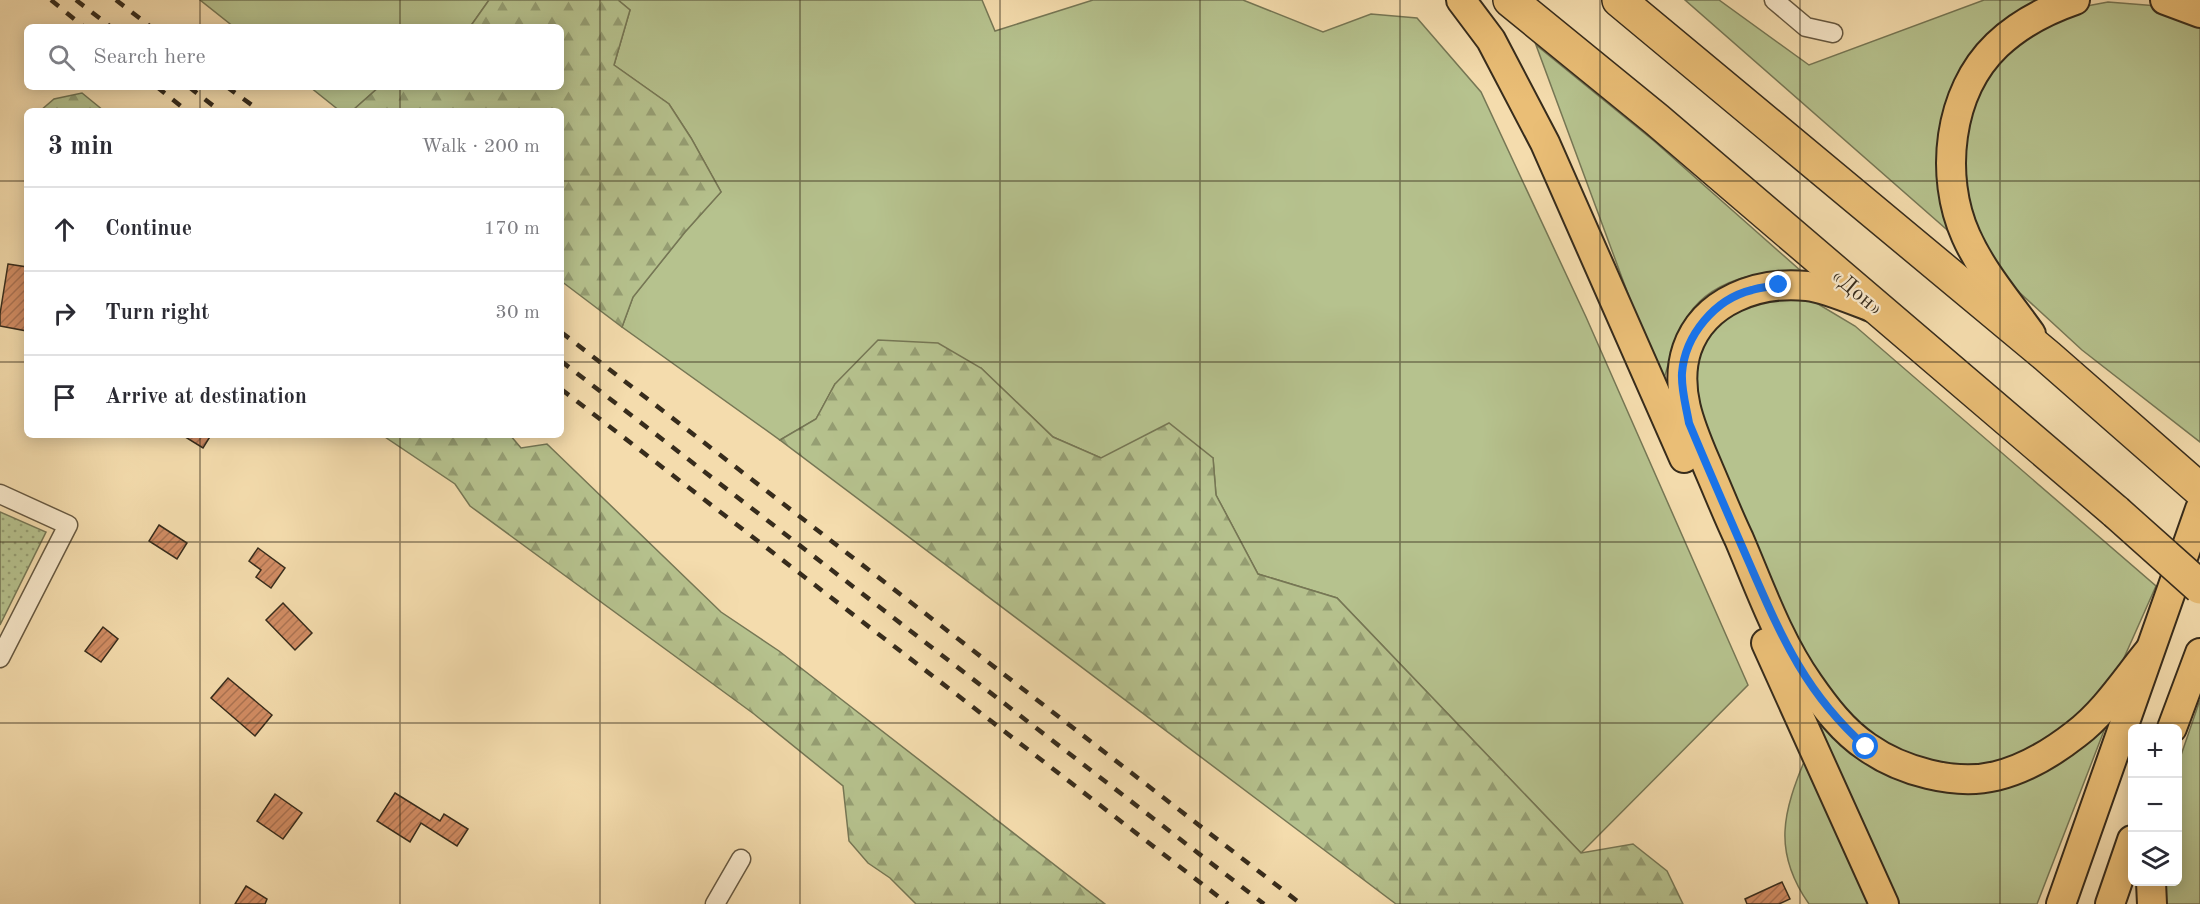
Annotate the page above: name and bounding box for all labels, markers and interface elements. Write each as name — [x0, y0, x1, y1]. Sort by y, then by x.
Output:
search box — [24, 24, 564, 90]
icon: search — [45, 41, 78, 74]
text: Search here — [93, 46, 206, 68]
text: 3 min — [48, 134, 113, 160]
text: Walk · 200 m — [421, 137, 540, 157]
icon: ahead — [48, 213, 81, 246]
text: Continue — [105, 218, 192, 240]
text: 170 m — [484, 219, 540, 239]
street label: «Дон» — [1827, 265, 1887, 320]
route end — [1765, 271, 1791, 297]
icon: right — [48, 297, 81, 330]
text: Turn right — [105, 302, 209, 324]
text: 30 m — [495, 303, 540, 323]
icon: arrive — [48, 381, 81, 414]
text: Arrive at destination — [105, 386, 307, 408]
map controls — [2128, 724, 2182, 886]
button: + — [2128, 724, 2182, 778]
route start — [1852, 733, 1878, 759]
button: − — [2128, 778, 2182, 832]
button: layers — [2128, 832, 2182, 886]

